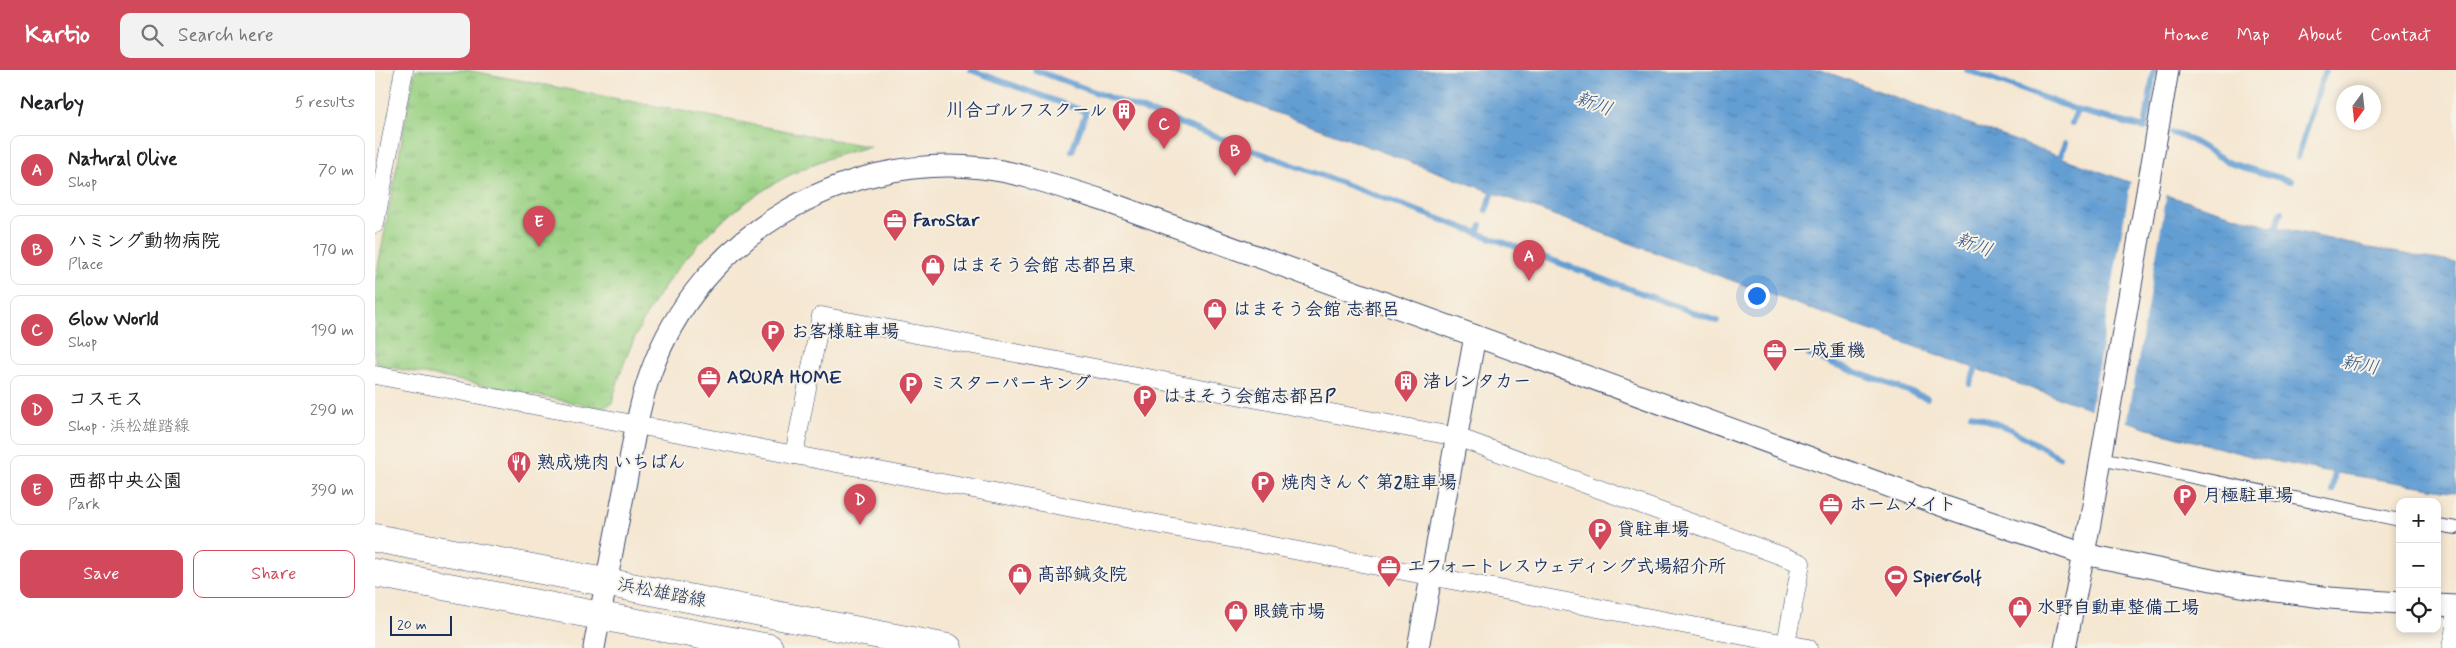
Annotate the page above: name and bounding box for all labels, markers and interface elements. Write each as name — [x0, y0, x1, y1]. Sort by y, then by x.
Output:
search box — [120, 13, 470, 58]
text: Kartio — [25, 20, 90, 51]
icon: search — [138, 21, 166, 49]
text: Search here — [178, 23, 274, 48]
text: Home — [2164, 23, 2209, 47]
text: Map — [2237, 23, 2270, 47]
text: About — [2298, 23, 2342, 47]
text: Contact — [2370, 23, 2431, 47]
north arrow — [2336, 85, 2381, 130]
water label: 新川 — [1572, 86, 1616, 122]
text: Nearby — [20, 89, 84, 117]
text: 5 results — [295, 92, 355, 113]
building icon: 川合ゴルフスクール — [1111, 98, 1137, 132]
place label: 川合ゴルフスクール — [946, 99, 1107, 123]
pin: C — [1148, 108, 1180, 149]
pin: B — [1219, 135, 1251, 176]
text: Natural Olive — [68, 147, 177, 172]
text: A — [32, 160, 42, 181]
text: 70 m — [318, 160, 354, 181]
text: Shop — [68, 172, 97, 193]
pin: E — [523, 206, 555, 247]
office icon: FaroStar — [882, 208, 908, 242]
place label: FaroStar — [913, 209, 980, 233]
water label: 新川 — [1952, 227, 1996, 263]
text: ハミング動物病院 — [68, 229, 220, 254]
text: B — [32, 240, 42, 261]
text: 170 m — [312, 240, 354, 261]
pin: A — [1513, 240, 1545, 281]
shop icon: はまそう会館 志都呂東 — [920, 253, 946, 287]
text: Place — [68, 254, 103, 275]
place label: はまそう会館 志都呂東 — [951, 254, 1136, 278]
your location — [1744, 283, 1770, 309]
shop icon: はまそう会館 志都呂 — [1202, 297, 1228, 331]
place label: はまそう会館 志都呂 — [1233, 298, 1400, 322]
text: Glow World — [68, 307, 159, 332]
parking icon: お客様駐車場 — [760, 319, 786, 353]
text: C — [31, 320, 43, 341]
text: 190 m — [311, 320, 354, 341]
place label: お客様駐車場 — [791, 320, 899, 344]
text: Shop — [68, 332, 97, 353]
office icon: 一成重機 — [1762, 338, 1788, 372]
place label: 一成重機 — [1793, 339, 1865, 363]
water label: 新川 — [2339, 349, 2381, 381]
office icon: AQURA HOME — [696, 365, 722, 399]
place label: AQURA HOME — [727, 366, 842, 390]
building icon: 渚レンタカー — [1393, 369, 1419, 403]
place label: 渚レンタカー — [1423, 370, 1531, 394]
parking icon: ミスターパーキング — [898, 371, 924, 405]
place label: ミスターパーキング — [929, 372, 1091, 396]
parking icon: はまそう会館志都呂P — [1132, 384, 1158, 418]
place label: はまそう会館志都呂P — [1163, 385, 1336, 409]
text: コスモス — [68, 387, 143, 412]
text: D — [31, 400, 43, 421]
text: 290 m — [310, 400, 354, 421]
text: Shop · 浜松雄踏線 — [68, 416, 190, 437]
restaurant icon: 熟成焼肉 いちばん — [506, 450, 532, 484]
place label: 熟成焼肉 いちばん — [537, 451, 686, 475]
text: 西都中央公園 — [68, 469, 182, 494]
parking icon: 焼肉きんぐ 第2駐車場 — [1250, 470, 1276, 504]
place label: 焼肉きんぐ 第2駐車場 — [1281, 471, 1457, 495]
text: E — [32, 480, 42, 501]
text: 390 m — [311, 480, 354, 501]
parking icon: 月極駐車場 — [2172, 483, 2198, 517]
pin: D — [844, 484, 876, 525]
place label: 月極駐車場 — [2203, 484, 2293, 508]
office icon: ホームメイト — [1818, 492, 1844, 526]
place label: ホームメイト — [1849, 493, 1956, 517]
text: Park — [68, 494, 100, 515]
map controls — [2396, 498, 2441, 633]
button: + — [2396, 498, 2441, 543]
parking icon: 貸駐車場 — [1587, 517, 1613, 551]
place label: 貸駐車場 — [1617, 518, 1689, 542]
button: − — [2396, 543, 2441, 588]
button: Save — [20, 550, 183, 598]
button: Share — [193, 550, 355, 598]
office icon: エフォートレスウェディング式場紹介所 — [1376, 554, 1402, 588]
place label: エフォートレスウェディング式場紹介所 — [1407, 555, 1726, 579]
shop icon: 髙部鍼灸院 — [1007, 562, 1033, 596]
place label: 髙部鍼灸院 — [1037, 563, 1127, 587]
sports icon: SpierGolf — [1883, 564, 1909, 598]
place label: SpierGolf — [1913, 565, 1982, 589]
street label: 浜松雄踏線 — [616, 573, 708, 613]
button: locate — [2396, 588, 2441, 633]
shop icon: 水野自動車整備工場 — [2007, 595, 2033, 629]
place label: 水野自動車整備工場 — [2037, 596, 2199, 620]
shop icon: 眼鏡市場 — [1223, 599, 1249, 633]
place label: 眼鏡市場 — [1253, 600, 1325, 624]
scale bar — [390, 613, 453, 636]
text: 20 m — [397, 616, 427, 634]

